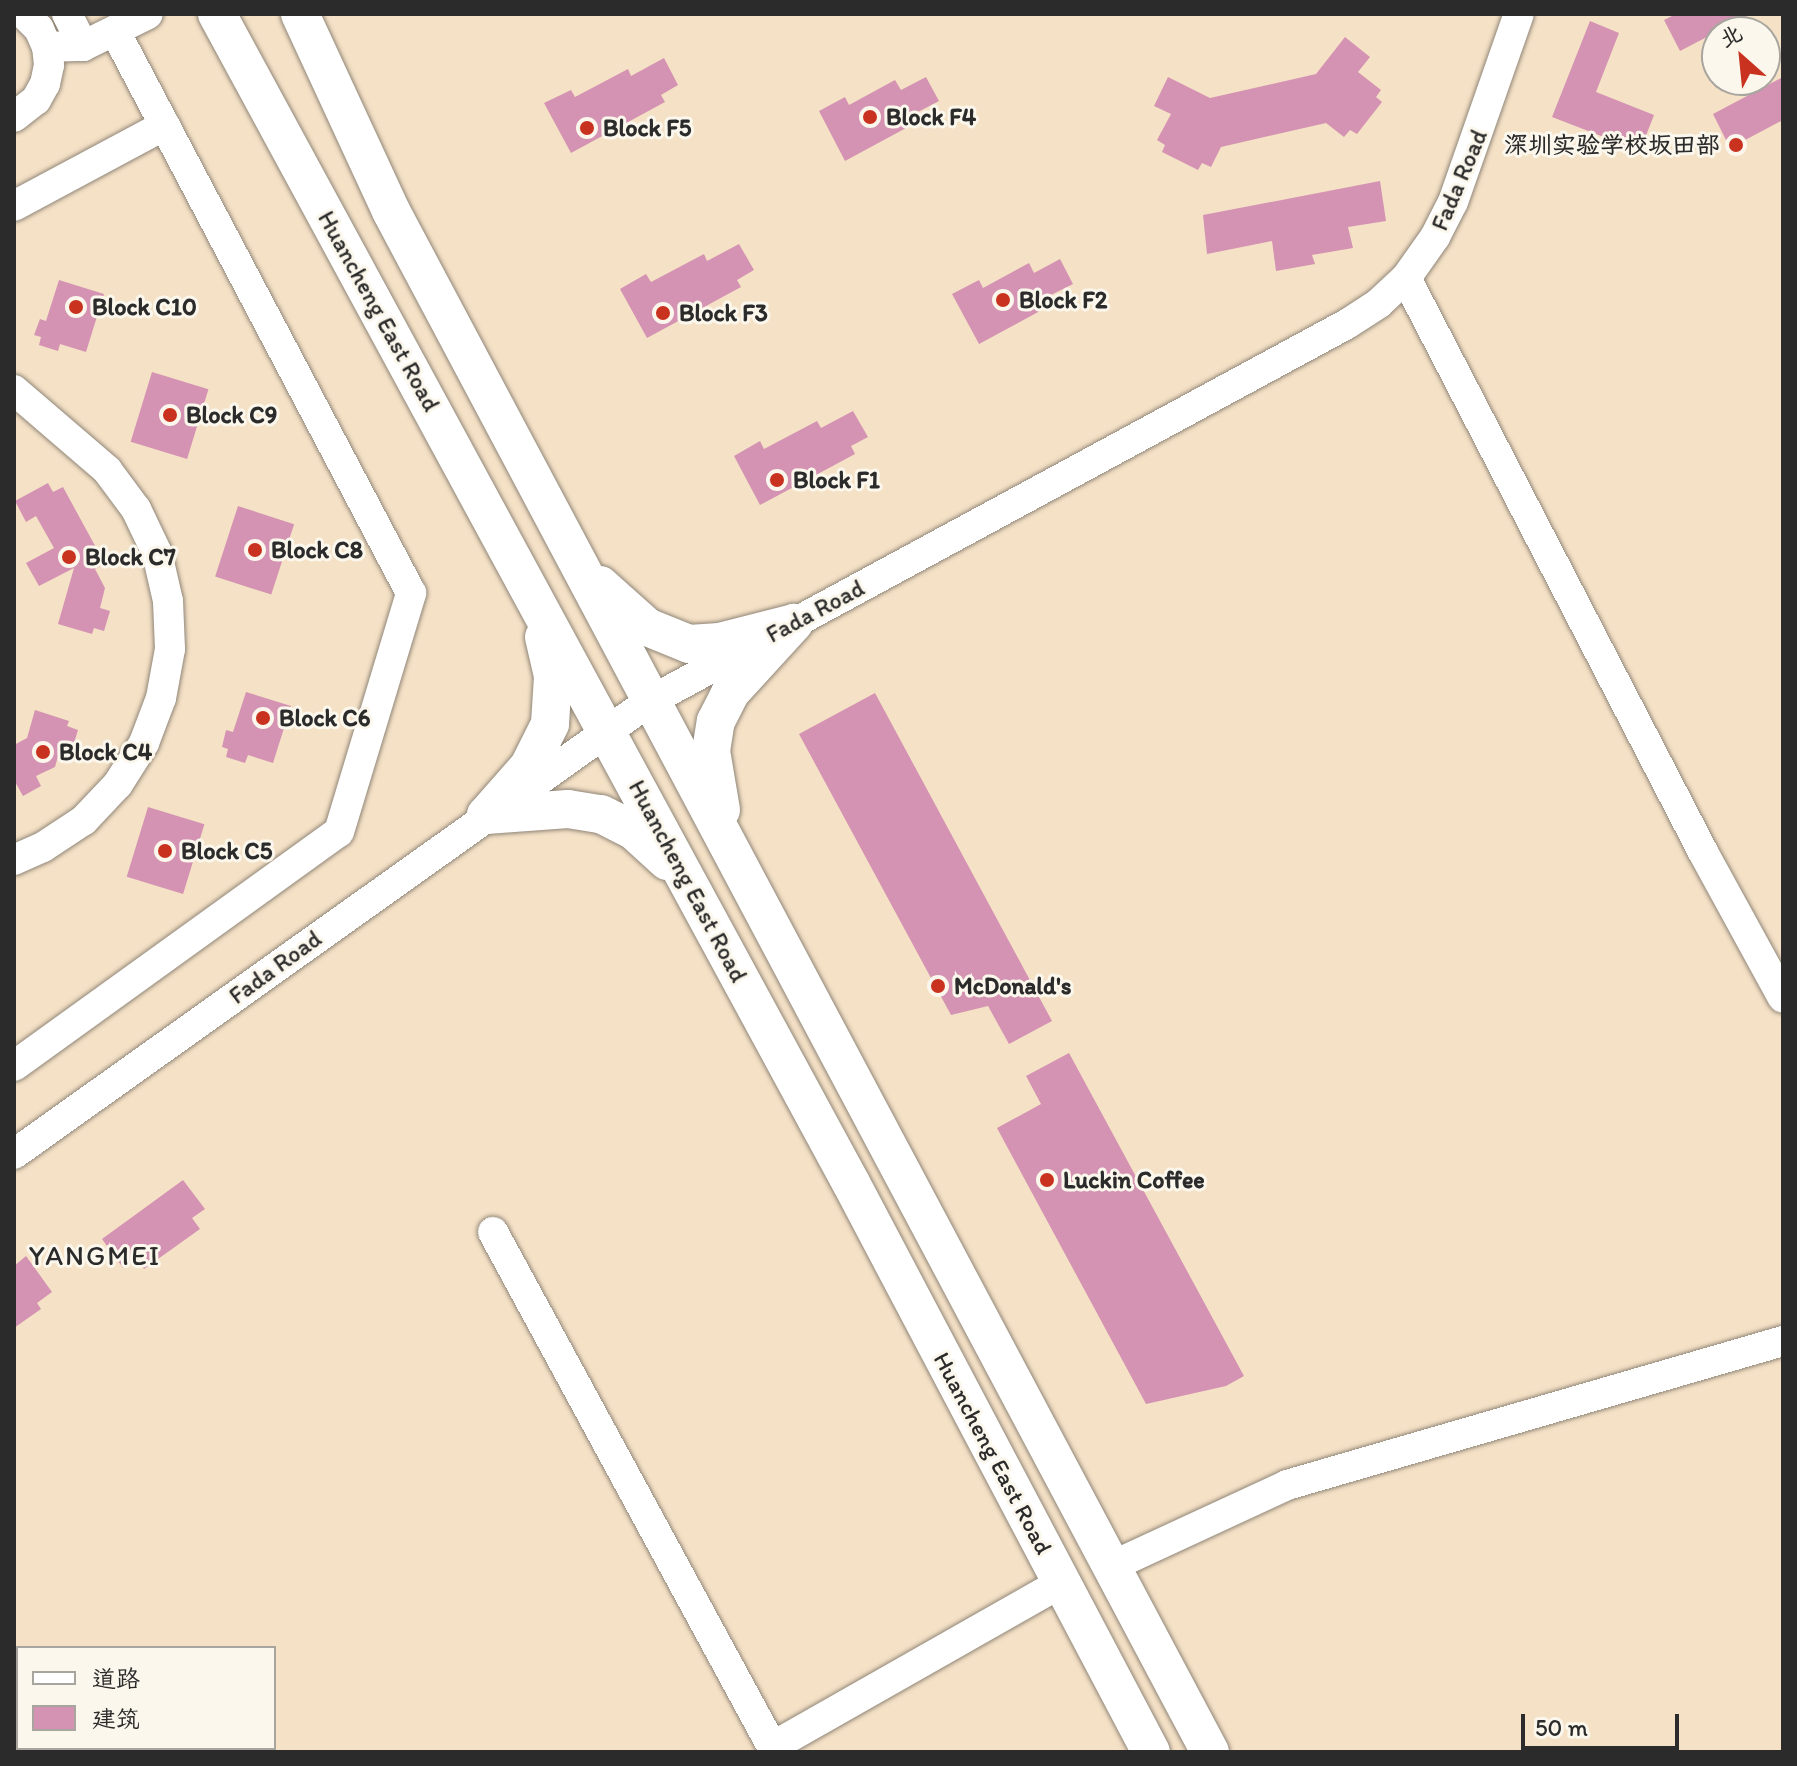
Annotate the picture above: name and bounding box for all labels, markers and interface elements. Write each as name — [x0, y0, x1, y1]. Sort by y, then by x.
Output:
north arrow — [1701, 16, 1781, 96]
text: 北 — [1715, 19, 1747, 53]
place label: Block F4 — [886, 103, 976, 131]
marker: Block F4 — [861, 108, 879, 126]
place label: Block F5 — [603, 114, 691, 142]
marker: Block F5 — [578, 119, 596, 137]
street label: Fada Road — [1425, 126, 1493, 234]
place label: 深圳实验学校坂田部 — [1504, 131, 1720, 159]
marker: 深圳实验学校坂田部 — [1727, 136, 1745, 154]
street label: Huancheng East Road — [312, 206, 446, 416]
place label: Block F2 — [1019, 286, 1107, 314]
marker: Block F2 — [994, 291, 1012, 309]
place label: Block C10 — [92, 293, 197, 321]
marker: Block C10 — [67, 298, 85, 316]
place label: Block F3 — [679, 299, 768, 327]
marker: Block F3 — [654, 304, 672, 322]
place label: Block C9 — [186, 401, 277, 429]
marker: Block C9 — [161, 406, 179, 424]
place label: Block F1 — [793, 466, 880, 494]
marker: Block F1 — [768, 471, 786, 489]
place label: Block C8 — [271, 536, 363, 564]
marker: Block C8 — [246, 541, 264, 559]
place label: Block C7 — [85, 543, 176, 571]
marker: Block C7 — [60, 548, 78, 566]
street label: Fada Road — [761, 573, 869, 649]
place label: Block C6 — [279, 704, 370, 732]
marker: Block C6 — [254, 709, 272, 727]
place label: Block C4 — [59, 738, 152, 766]
marker: Block C4 — [34, 743, 52, 761]
street label: Huancheng East Road — [623, 775, 753, 987]
place label: Block C5 — [181, 837, 272, 865]
marker: Block C5 — [156, 842, 174, 860]
street label: Fada Road — [224, 924, 326, 1010]
place label: McDonald's — [954, 972, 1071, 1000]
marker: McDonald's — [929, 977, 947, 995]
place label: Luckin Coffee — [1063, 1166, 1205, 1194]
marker: Luckin Coffee — [1038, 1171, 1056, 1189]
district label: YANGMEI — [29, 1238, 161, 1272]
street label: Huancheng East Road — [928, 1347, 1058, 1559]
legend — [16, 1646, 276, 1750]
text: 道路 — [92, 1664, 140, 1693]
scale bar — [1525, 1698, 1683, 1748]
text: 建筑 — [92, 1704, 140, 1733]
text: 50 m — [1535, 1713, 1588, 1742]

